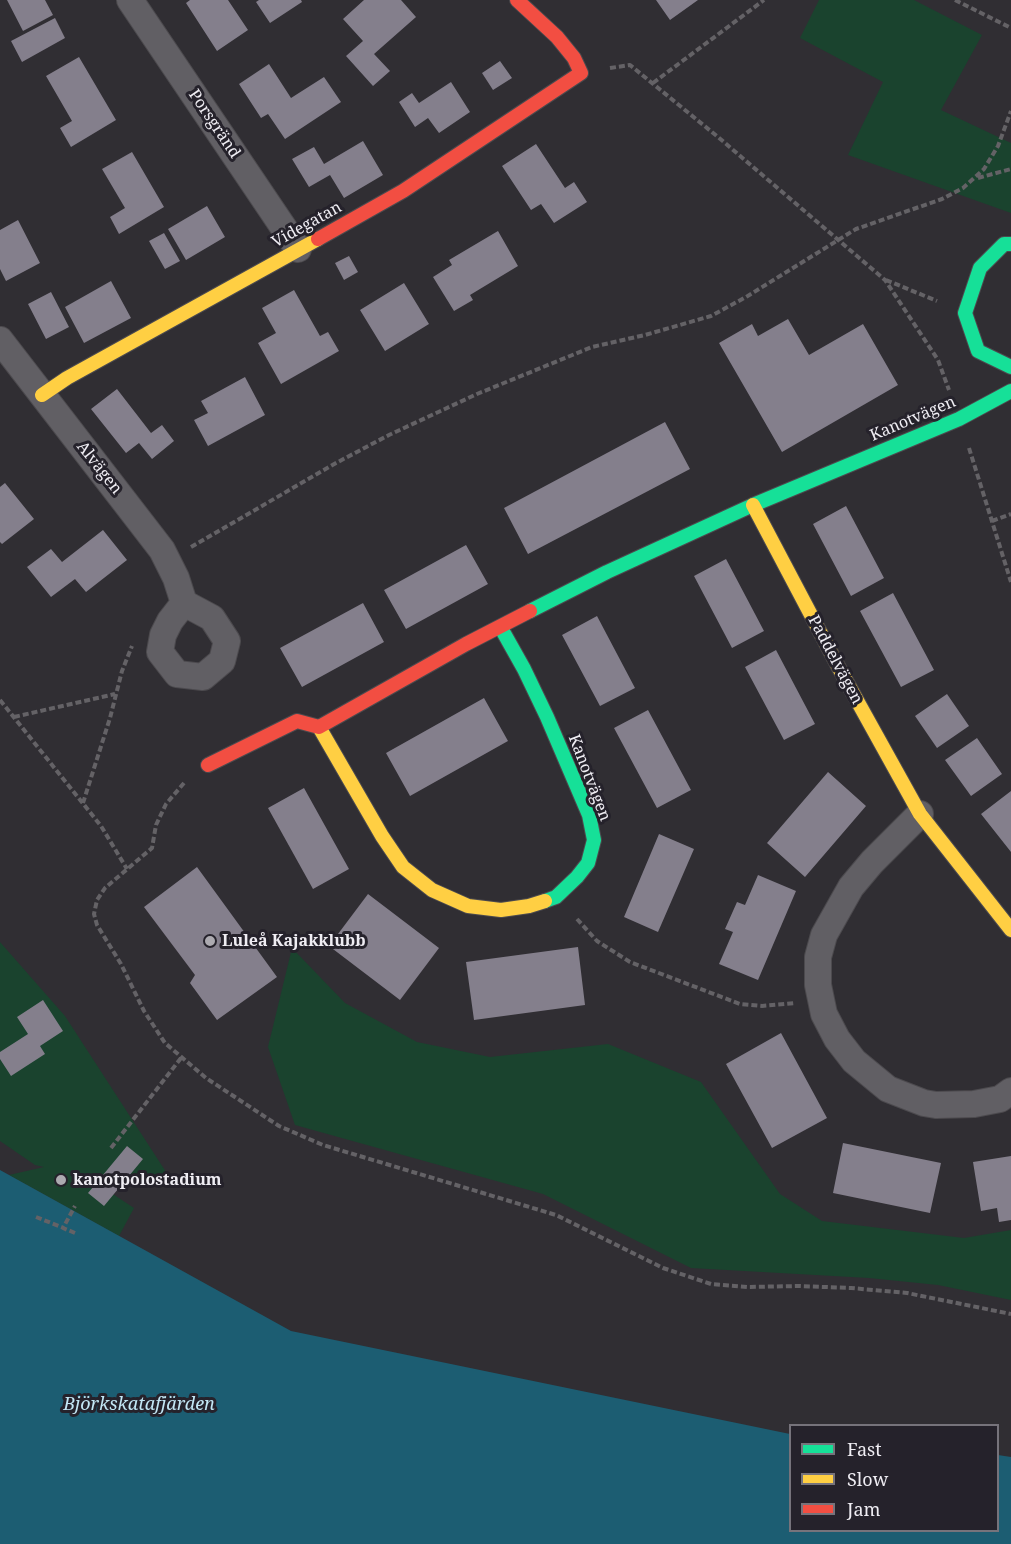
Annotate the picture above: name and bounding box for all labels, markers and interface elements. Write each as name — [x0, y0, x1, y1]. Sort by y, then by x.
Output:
street label: Porsgränd — [184, 86, 244, 162]
street label: Videgatan — [269, 198, 345, 252]
street label: Kanotvägen — [867, 392, 959, 446]
street label: Alvägen — [72, 438, 126, 498]
street label: Paddelvägen — [804, 612, 866, 708]
street label: Kanotvägen — [564, 732, 614, 824]
place label: Luleå Kajakklubb — [222, 931, 366, 951]
marker: Luleå Kajakklubb — [203, 934, 217, 948]
place label: kanotpolostadium — [73, 1170, 222, 1190]
marker: kanotpolostadium — [54, 1173, 68, 1187]
water label: Björkskatafjärden — [63, 1394, 215, 1416]
legend — [789, 1424, 999, 1532]
text: Fast — [847, 1437, 882, 1461]
text: Slow — [847, 1467, 888, 1491]
text: Jam — [847, 1497, 881, 1521]

